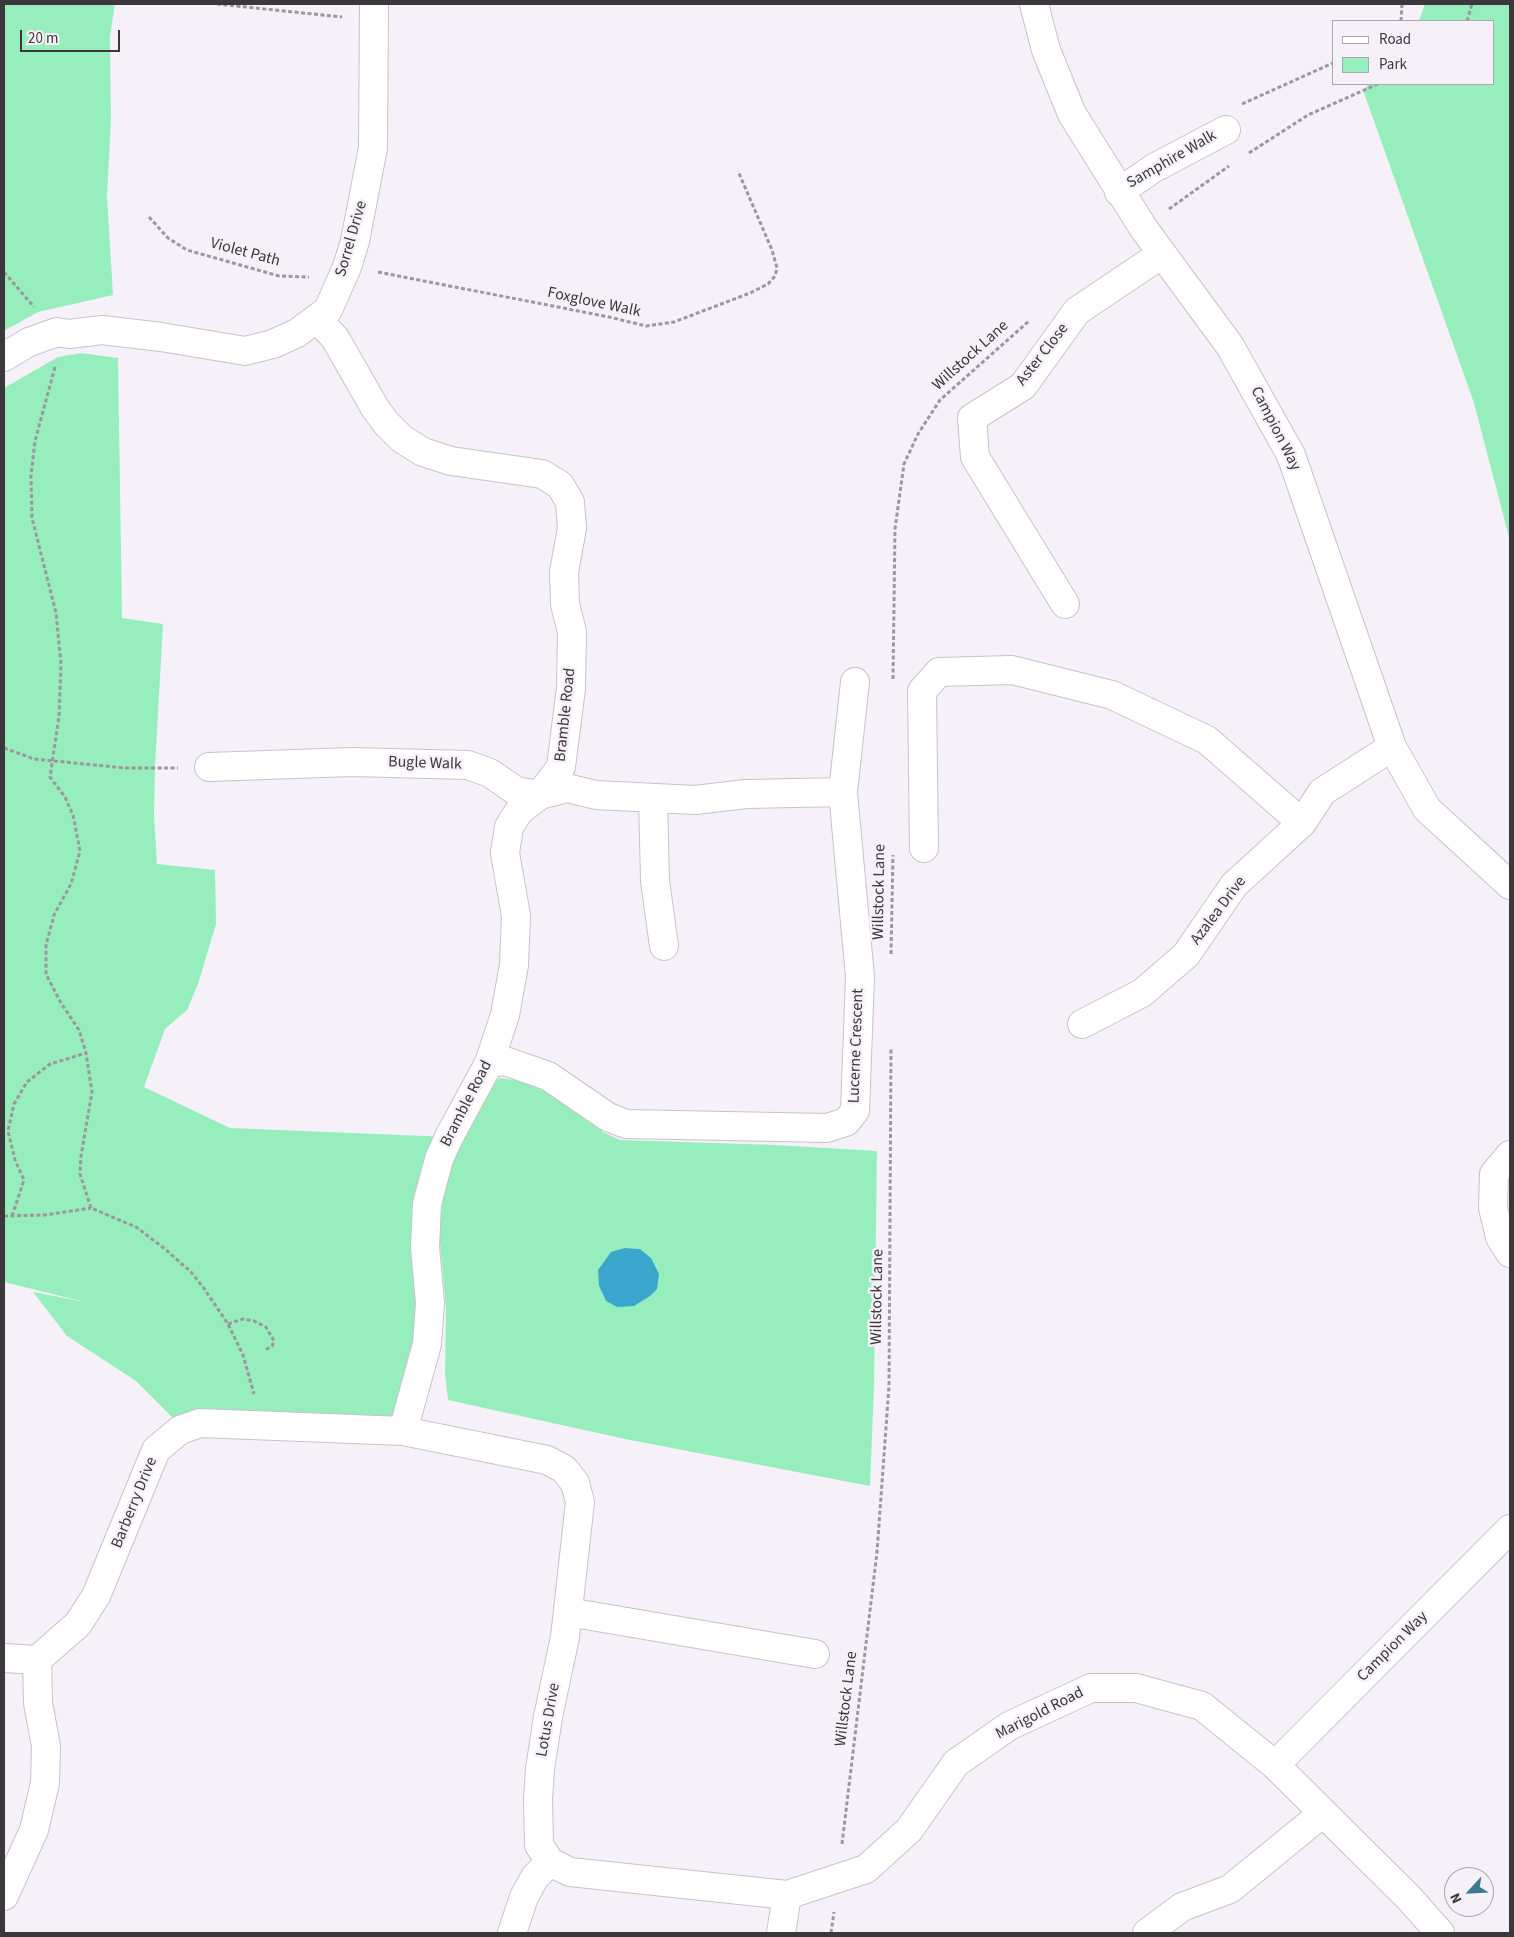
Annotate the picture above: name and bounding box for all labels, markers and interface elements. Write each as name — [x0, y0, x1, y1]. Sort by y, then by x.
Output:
scale bar — [22, 20, 122, 52]
legend — [1332, 20, 1494, 85]
text: 20 m — [28, 28, 58, 49]
text: Road — [1379, 29, 1411, 50]
text: Park — [1379, 54, 1407, 75]
street label: Samphire Walk — [1124, 127, 1220, 193]
street label: Sorrel Drive — [332, 199, 372, 279]
street label: Violet Path — [208, 234, 282, 272]
street label: Foxglove Walk — [546, 284, 642, 322]
street label: Willstock Lane — [929, 317, 1013, 395]
street label: Aster Close — [1013, 320, 1073, 390]
street label: Campion Way — [1246, 384, 1304, 474]
street label: Bramble Road — [552, 667, 580, 763]
street label: Bugle Walk — [388, 753, 462, 775]
street label: Willstock Lane — [870, 844, 890, 940]
street label: Azalea Drive — [1187, 873, 1251, 949]
street label: Lucerne Crescent — [845, 988, 869, 1104]
street label: Bramble Road — [437, 1058, 497, 1150]
street label: Willstock Lane — [868, 1249, 888, 1345]
street label: Barberry Drive — [108, 1455, 162, 1551]
street label: Campion Way — [1354, 1608, 1432, 1686]
street label: Willstock Lane — [832, 1650, 862, 1748]
street label: Lotus Drive — [533, 1682, 565, 1758]
street label: Marigold Road — [993, 1684, 1087, 1744]
north arrow — [1444, 1867, 1494, 1917]
text: N — [1445, 1889, 1467, 1906]

